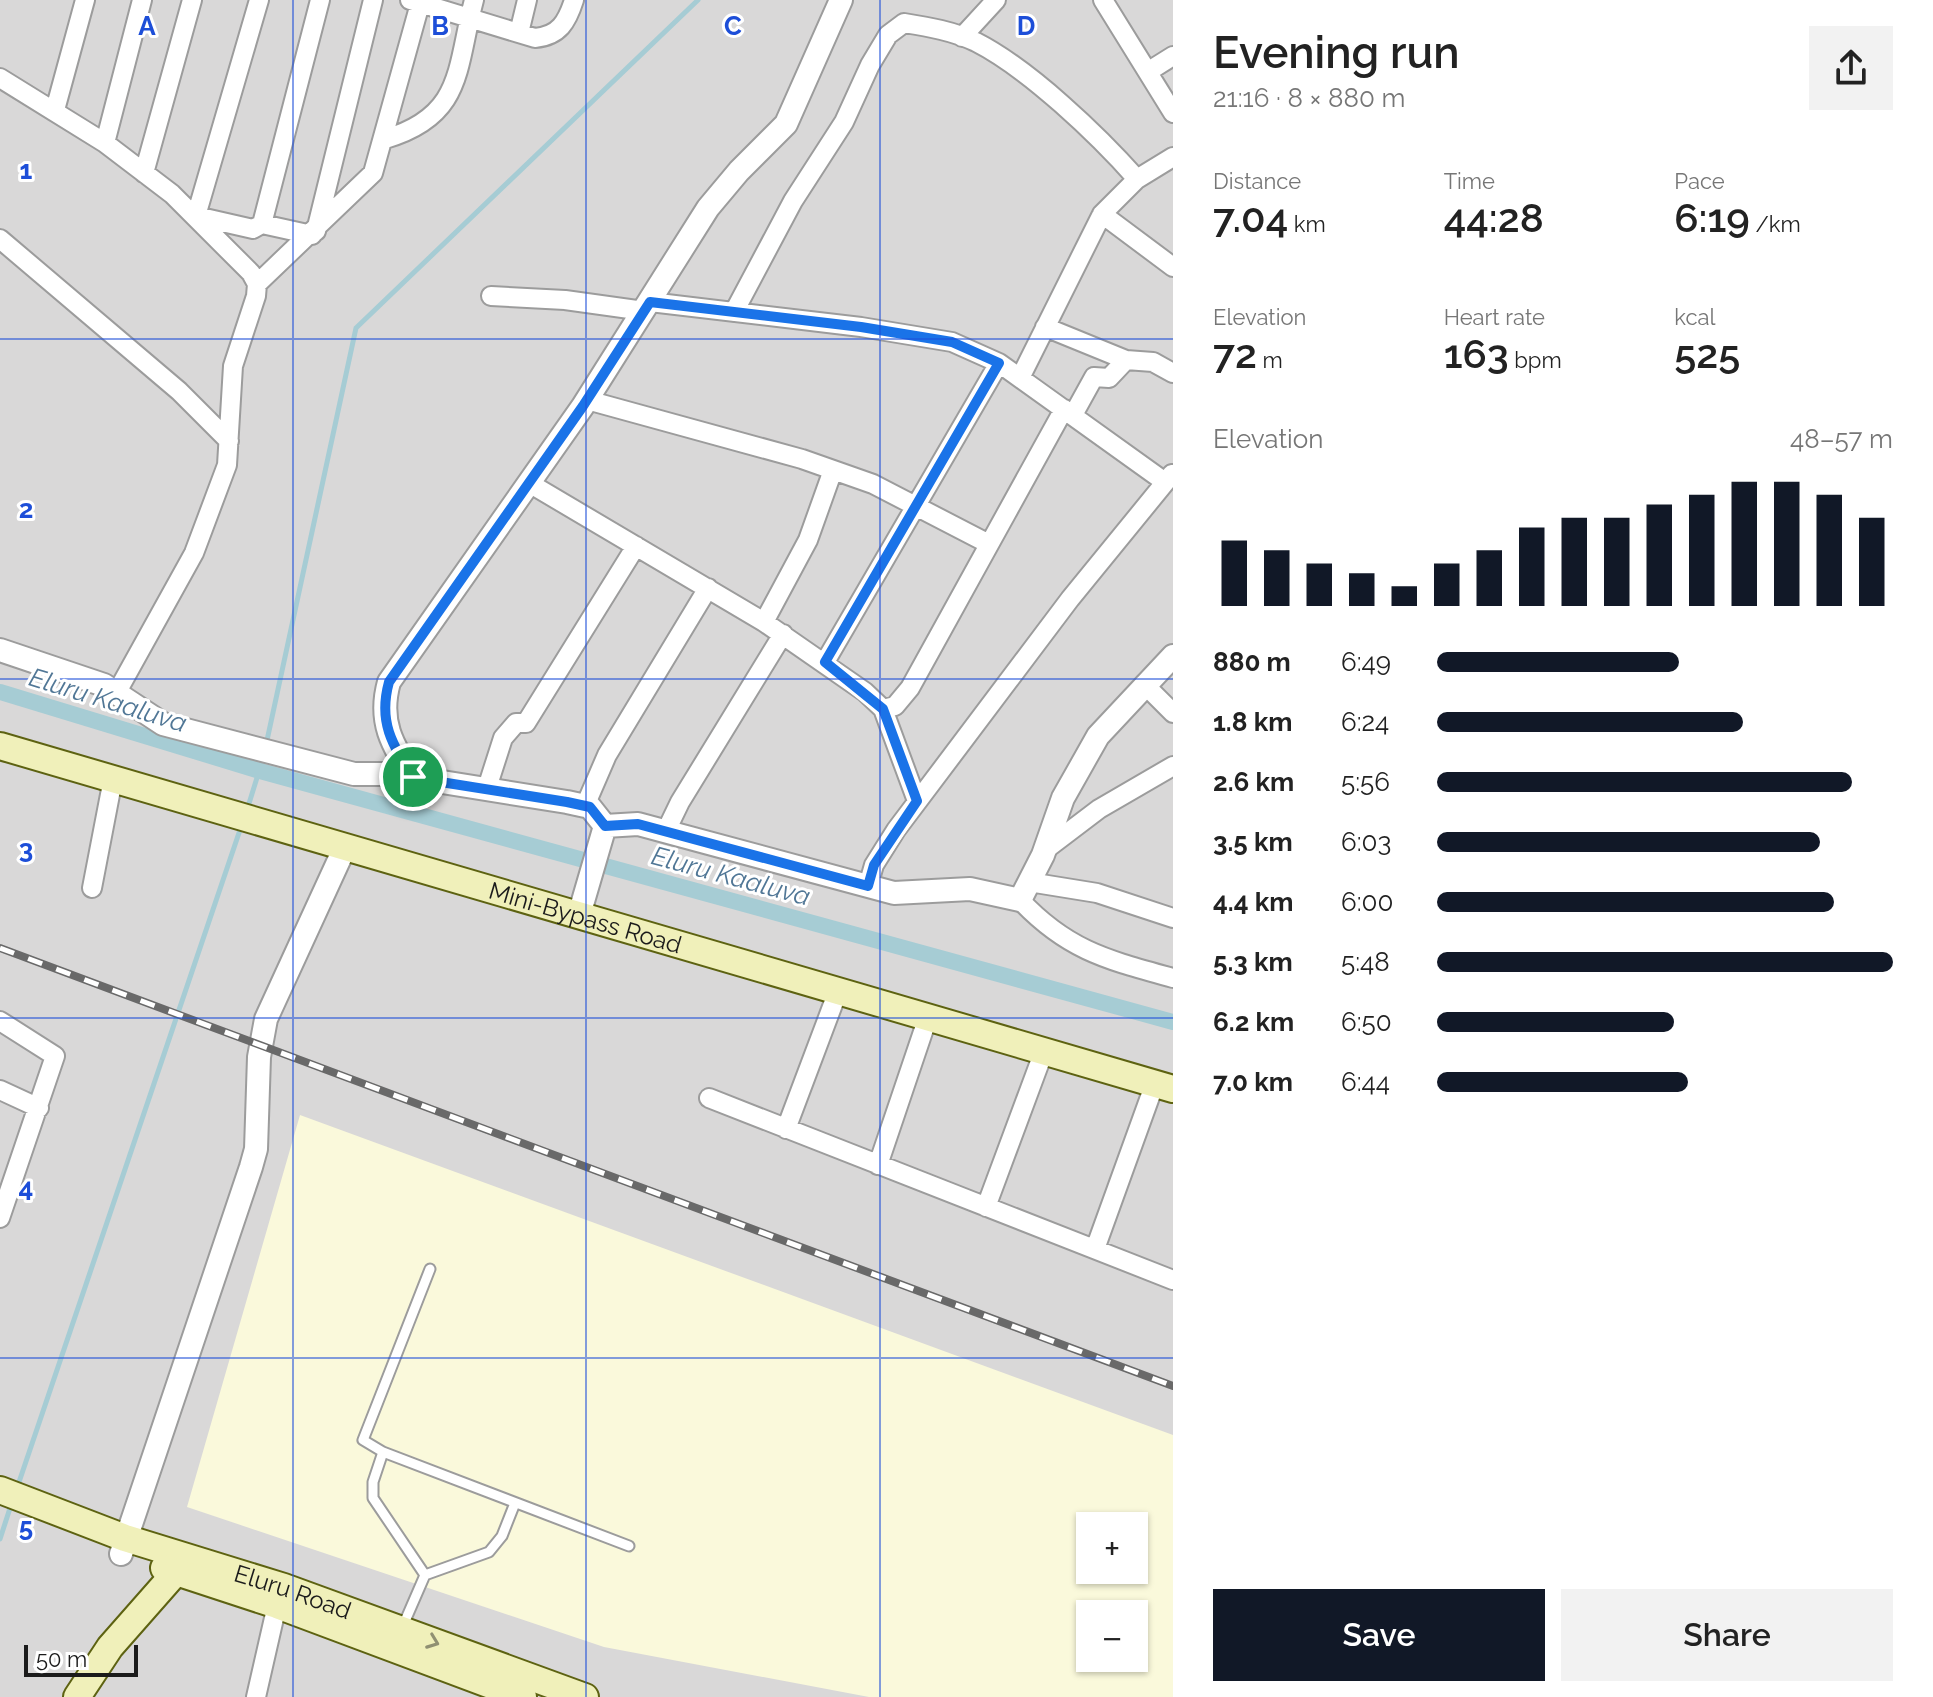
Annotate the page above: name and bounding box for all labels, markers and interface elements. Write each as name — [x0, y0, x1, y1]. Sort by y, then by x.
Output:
text: A — [138, 11, 156, 41]
text: B — [431, 11, 449, 41]
text: C — [724, 11, 742, 41]
text: D — [1017, 11, 1035, 41]
button: share — [1809, 26, 1893, 110]
text: Evening run — [1213, 27, 1460, 78]
text: 21:16 · 8 × 880 m — [1213, 83, 1405, 113]
text: 1 — [20, 155, 33, 185]
text: Distance — [1213, 168, 1301, 194]
text: Time — [1444, 168, 1495, 194]
text: Pace — [1674, 168, 1725, 194]
text: 7.04 — [1213, 194, 1288, 241]
text: 44:28 — [1444, 194, 1544, 241]
text: 6:19 — [1674, 194, 1750, 241]
text: km — [1288, 211, 1326, 237]
text: /km — [1750, 211, 1801, 237]
text: Elevation — [1213, 304, 1306, 330]
text: Heart rate — [1444, 304, 1545, 330]
text: kcal — [1674, 304, 1715, 330]
text: 72 — [1213, 330, 1257, 377]
text: 163 — [1444, 330, 1509, 377]
text: 525 — [1674, 330, 1740, 377]
text: m — [1257, 347, 1283, 373]
text: bpm — [1509, 347, 1562, 373]
text: Elevation — [1213, 424, 1323, 454]
text: 48–57 m — [1790, 424, 1893, 454]
text: 2 — [19, 494, 33, 524]
text: 880 m — [1213, 647, 1291, 677]
text: 6:49 — [1341, 647, 1391, 677]
water label: Eluru Kaaluva — [26, 662, 190, 738]
text: 1.8 km — [1213, 707, 1292, 737]
text: 6:24 — [1341, 707, 1389, 737]
pin — [379, 743, 447, 811]
icon: arrive — [391, 755, 435, 799]
text: 2.6 km — [1213, 767, 1294, 797]
text: 5:56 — [1341, 767, 1390, 797]
text: 3.5 km — [1213, 827, 1293, 857]
text: 6:03 — [1341, 827, 1391, 857]
text: 3 — [19, 834, 33, 864]
water label: Eluru Kaaluva — [648, 840, 814, 912]
street label: Mini-Bypass Road — [486, 875, 685, 959]
text: 4.4 km — [1213, 887, 1294, 917]
text: 6:00 — [1341, 887, 1393, 917]
text: 5.3 km — [1213, 947, 1293, 977]
text: 5:48 — [1341, 947, 1390, 977]
text: 6.2 km — [1213, 1007, 1294, 1037]
text: 6:50 — [1341, 1007, 1392, 1037]
text: 7.0 km — [1213, 1067, 1293, 1097]
text: 6:44 — [1341, 1067, 1390, 1097]
text: 4 — [19, 1173, 33, 1203]
text: 5 — [19, 1512, 33, 1542]
map controls — [1076, 1512, 1148, 1672]
button: + — [1076, 1512, 1148, 1584]
street label: Eluru Road — [231, 1558, 355, 1625]
button: Save — [1213, 1589, 1545, 1681]
button: Share — [1561, 1589, 1893, 1681]
button: − — [1076, 1600, 1148, 1672]
one-way arrow — [425, 1632, 439, 1649]
scale bar — [24, 1641, 138, 1677]
text: 50 m — [36, 1646, 87, 1672]

